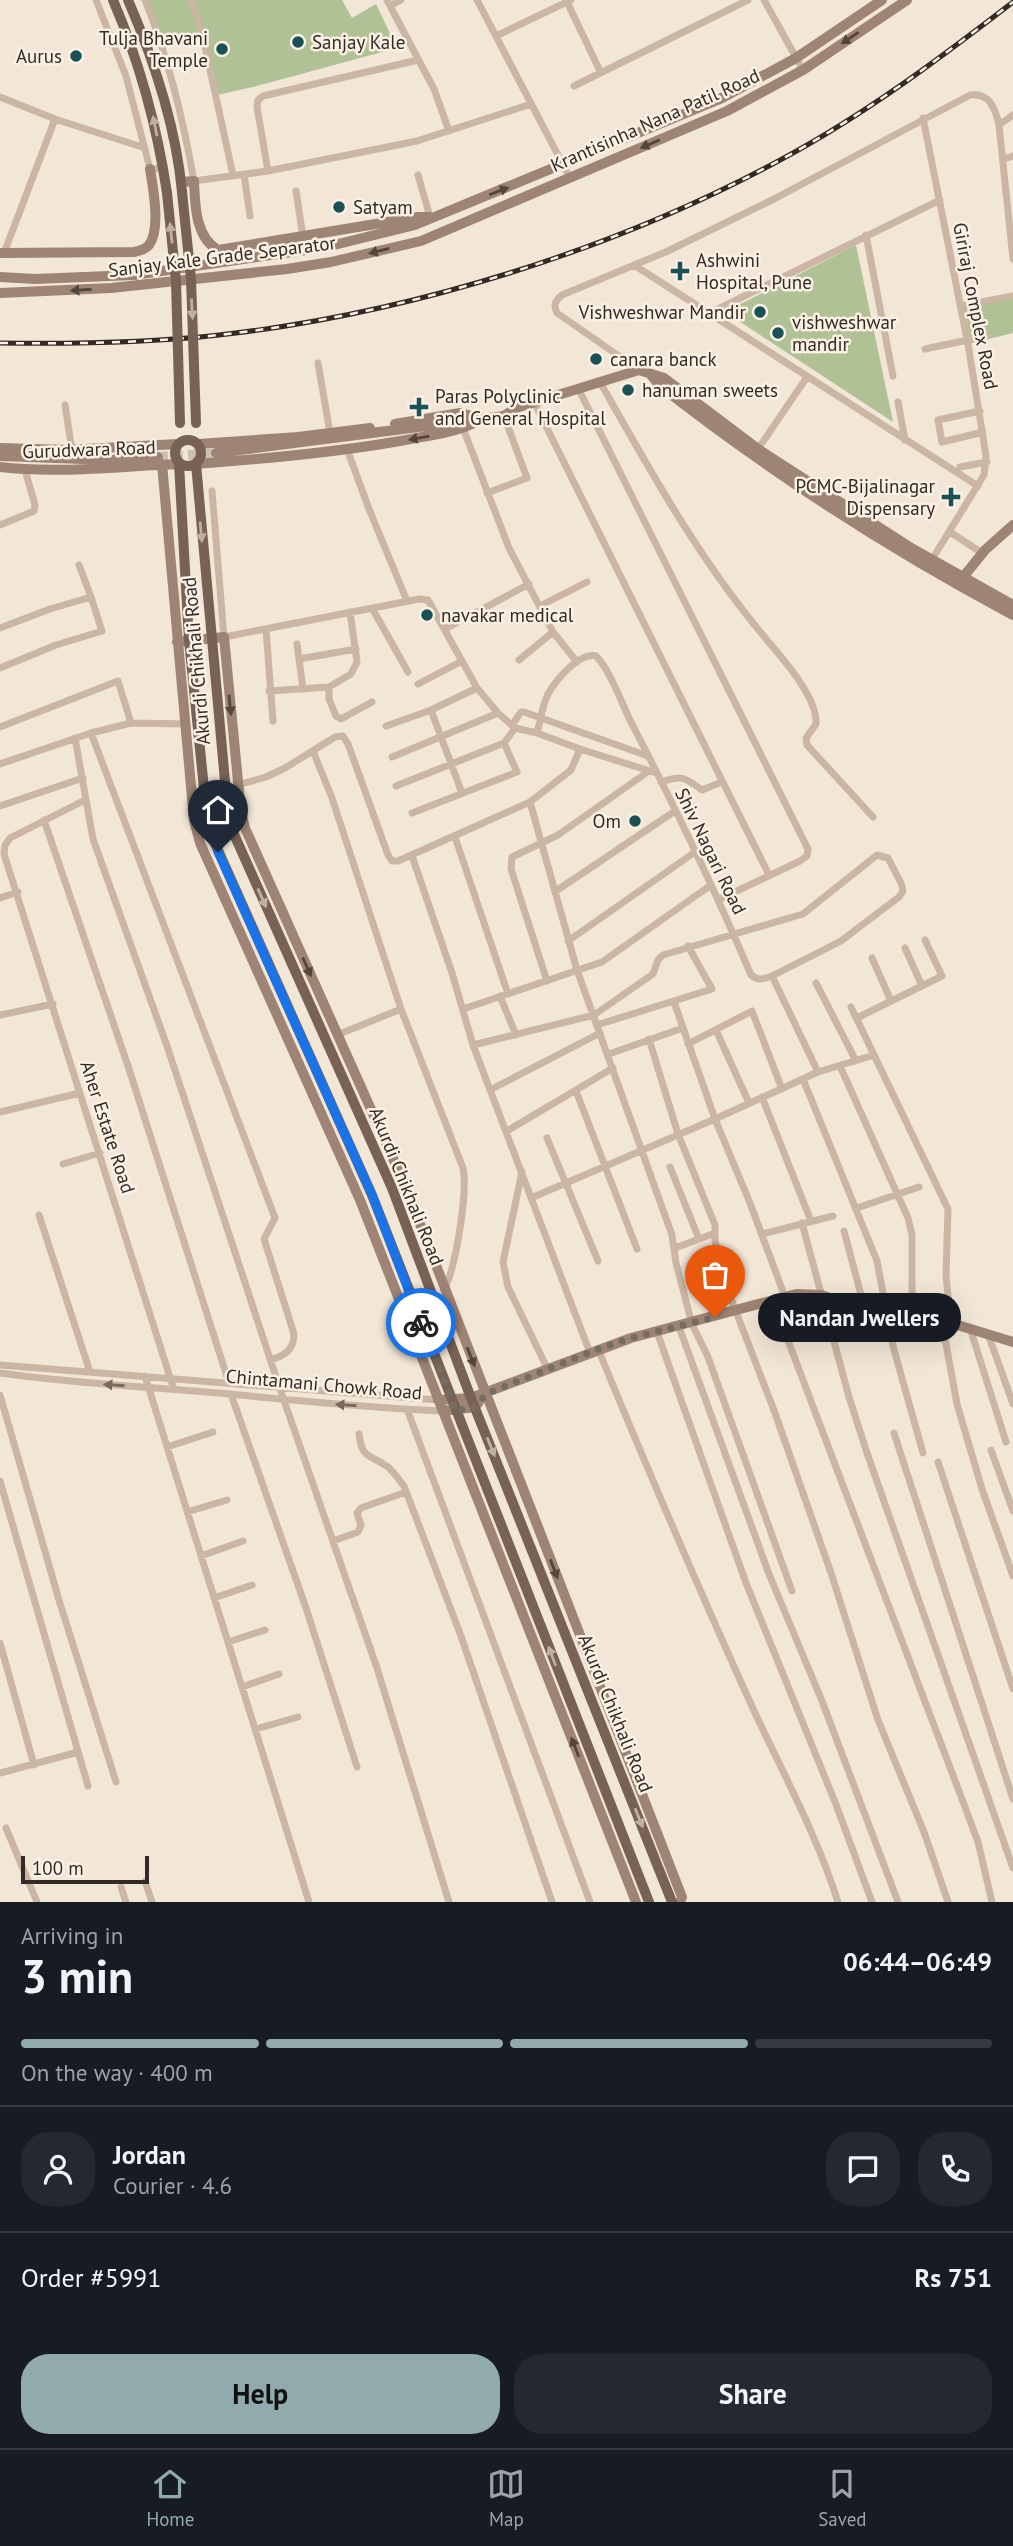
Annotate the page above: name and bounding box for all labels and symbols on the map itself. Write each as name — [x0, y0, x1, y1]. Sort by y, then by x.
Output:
place label: Tulja Bhavani Temple — [99, 26, 208, 72]
place label: Sanjay Kale — [312, 30, 405, 54]
one-way arrow — [841, 32, 860, 45]
marker: Sanjay Kale — [290, 34, 306, 50]
marker: Tulja Bhavani Temple — [214, 41, 230, 57]
place label: Aurus — [16, 44, 62, 68]
marker: Aurus — [68, 48, 84, 64]
street label: Krantisinha Nana Patil Road — [547, 63, 763, 177]
one-way arrow — [149, 115, 160, 137]
one-way arrow — [639, 139, 660, 150]
one-way arrow — [489, 185, 510, 196]
place label: Satyam — [353, 195, 413, 219]
marker: Satyam — [331, 199, 347, 215]
street label: Giriraj Complex Road — [948, 220, 1004, 392]
one-way arrow — [165, 222, 176, 244]
street label: Sanjay Kale Grade Separator — [107, 230, 338, 282]
one-way arrow — [368, 246, 390, 257]
place label: Ashwini Hospital, Pune — [696, 248, 812, 294]
marker: Ashwini Hospital, Pune — [670, 261, 690, 281]
one-way arrow — [69, 285, 91, 296]
one-way arrow — [187, 298, 198, 320]
place label: Vishweshwar Mandir — [577, 300, 747, 324]
marker: Vishweshwar Mandir — [752, 304, 768, 320]
place label: vishweshwar mandir — [792, 310, 897, 356]
marker: vishweshwar mandir — [770, 325, 786, 341]
place label: canara banck — [610, 347, 717, 371]
marker: canara banck — [588, 351, 604, 367]
place label: hanuman sweets — [642, 378, 778, 402]
marker: hanuman sweets — [620, 382, 636, 398]
place label: Paras Polyclinic and General Hospital — [435, 384, 606, 430]
marker: Paras Polyclinic and General Hospital — [409, 397, 429, 417]
one-way arrow — [408, 432, 430, 443]
street label: Gurudwara Road — [22, 435, 156, 463]
place label: PCMC-Bijalinagar Dispensary — [795, 474, 936, 520]
marker: PCMC-Bijalinagar Dispensary — [941, 487, 961, 507]
one-way arrow — [196, 521, 207, 543]
street label: Akurdi Chikhali Road — [177, 576, 215, 746]
place label: navakar medical — [441, 603, 574, 627]
marker: navakar medical — [419, 607, 435, 623]
one-way arrow — [225, 694, 236, 716]
pin — [188, 780, 248, 852]
street label: Shiv Nagari Road — [670, 784, 752, 918]
place label: Om — [593, 809, 621, 833]
marker: Om — [627, 813, 643, 829]
one-way arrow — [257, 888, 268, 909]
one-way arrow — [301, 957, 313, 977]
street label: Aher Estate Road — [75, 1058, 141, 1196]
street label: Akurdi Chikhali Road — [364, 1103, 450, 1269]
pin — [685, 1245, 745, 1317]
courier — [386, 1288, 456, 1358]
callout: Nandan Jwellers — [757, 1292, 960, 1342]
one-way arrow — [466, 1347, 477, 1368]
street label: Chintamani Chowk Road — [225, 1363, 423, 1405]
one-way arrow — [103, 1379, 125, 1390]
one-way arrow — [335, 1400, 357, 1411]
one-way arrow — [486, 1437, 497, 1458]
one-way arrow — [549, 1559, 560, 1580]
street label: Akurdi Chikhali Road — [573, 1630, 659, 1796]
one-way arrow — [547, 1646, 558, 1667]
one-way arrow — [569, 1737, 580, 1758]
one-way arrow — [633, 1808, 644, 1829]
scale bar — [21, 1853, 149, 1885]

